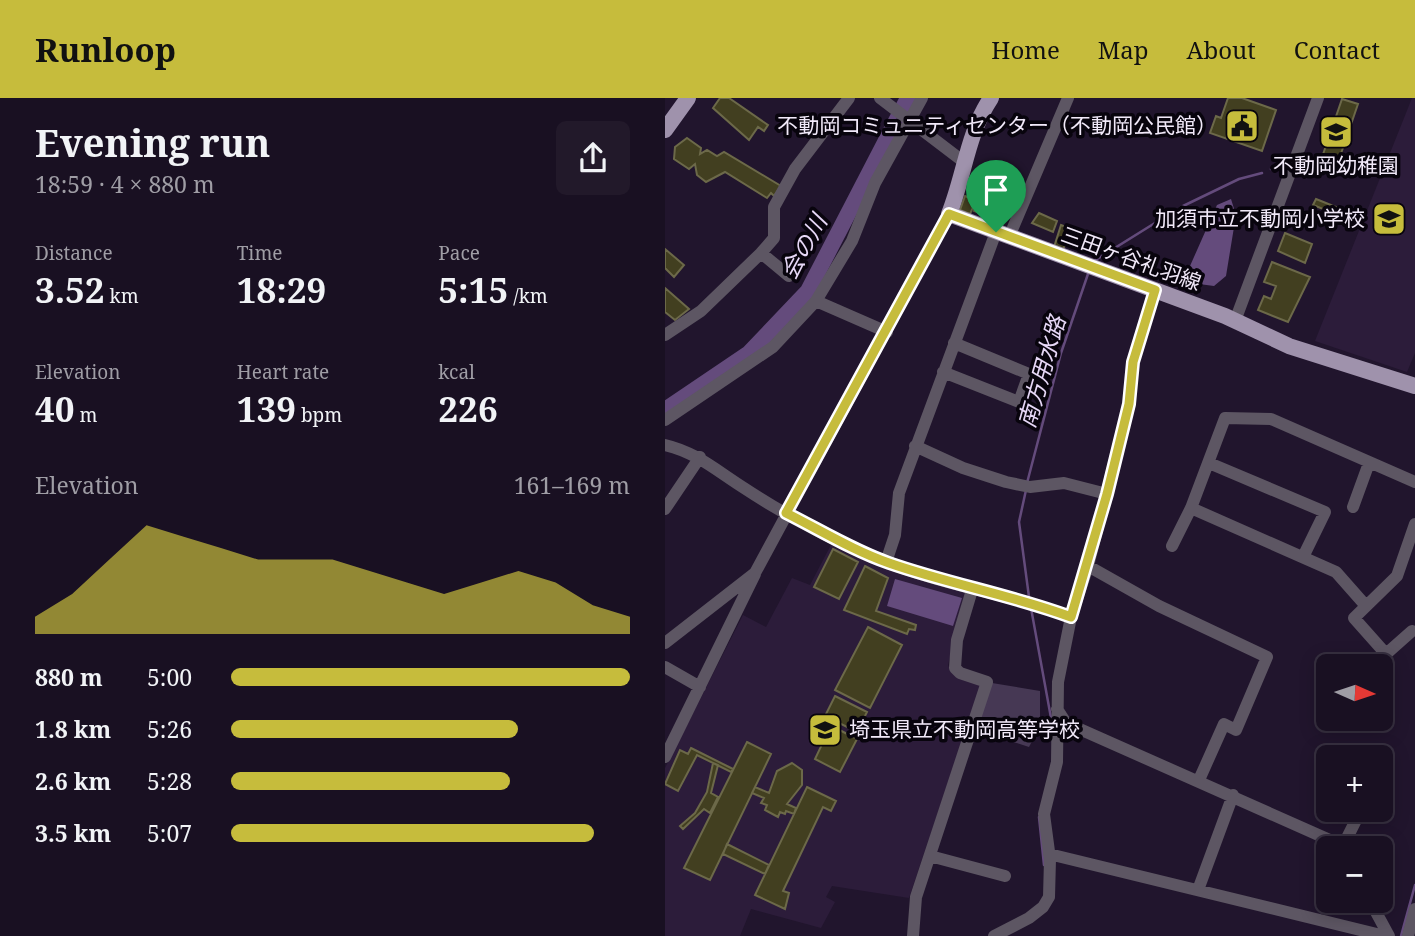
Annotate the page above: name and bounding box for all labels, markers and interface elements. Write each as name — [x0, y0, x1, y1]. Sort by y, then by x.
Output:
text: Runloop — [35, 27, 176, 72]
text: Home — [991, 33, 1060, 66]
text: Map — [1098, 33, 1149, 66]
text: About — [1187, 33, 1256, 66]
text: Contact — [1294, 33, 1380, 66]
public building icon: 不動岡コミュニティセンター（不動岡公民館） — [1223, 107, 1261, 145]
place label: 不動岡コミュニティセンター（不動岡公民館） — [777, 111, 1217, 139]
school or university icon: 不動岡幼稚園 — [1317, 113, 1355, 151]
text: Evening run — [35, 116, 270, 168]
button: share — [556, 121, 630, 195]
place label: 不動岡幼稚園 — [1273, 151, 1399, 179]
pin — [966, 160, 1026, 232]
text: 18:59 · 4 × 880 m — [35, 168, 215, 200]
icon: arrive — [977, 171, 1015, 209]
school or university icon: 加須市立不動岡小学校 — [1370, 200, 1408, 238]
place label: 加須市立不動岡小学校 — [1155, 204, 1365, 232]
water label: 会の川 — [772, 206, 835, 284]
street label: 三田ヶ谷礼羽線 — [1057, 220, 1205, 296]
text: Distance — [35, 240, 113, 266]
text: Time — [237, 240, 283, 266]
text: Pace — [438, 240, 480, 266]
text: 3.52 — [35, 266, 105, 313]
text: 18:29 — [237, 266, 326, 313]
text: 5:15 — [438, 266, 508, 313]
text: km — [105, 283, 139, 309]
text: /km — [508, 283, 548, 309]
water label: 南方用水路 — [1010, 310, 1073, 431]
text: Elevation — [35, 359, 121, 385]
text: Heart rate — [237, 359, 329, 385]
text: kcal — [438, 359, 475, 385]
text: 40 — [35, 385, 75, 432]
text: 139 — [237, 385, 296, 432]
text: 226 — [438, 385, 498, 432]
text: m — [75, 402, 97, 428]
text: bpm — [296, 402, 342, 428]
text: Elevation — [35, 469, 139, 501]
text: 161–169 m — [514, 469, 630, 501]
north arrow — [1316, 654, 1393, 732]
map controls — [1316, 654, 1393, 913]
text: 880 m — [35, 661, 103, 693]
text: 5:00 — [147, 661, 192, 693]
school or university icon: 埼玉県立不動岡高等学校 — [806, 711, 844, 749]
text: 1.8 km — [35, 713, 111, 745]
text: 5:26 — [147, 713, 192, 745]
place label: 埼玉県立不動岡高等学校 — [849, 715, 1080, 743]
button: + — [1316, 745, 1393, 822]
text: 2.6 km — [35, 765, 111, 797]
text: 5:28 — [147, 765, 192, 797]
text: 3.5 km — [35, 817, 111, 849]
text: 5:07 — [147, 817, 192, 849]
button: − — [1316, 836, 1393, 913]

